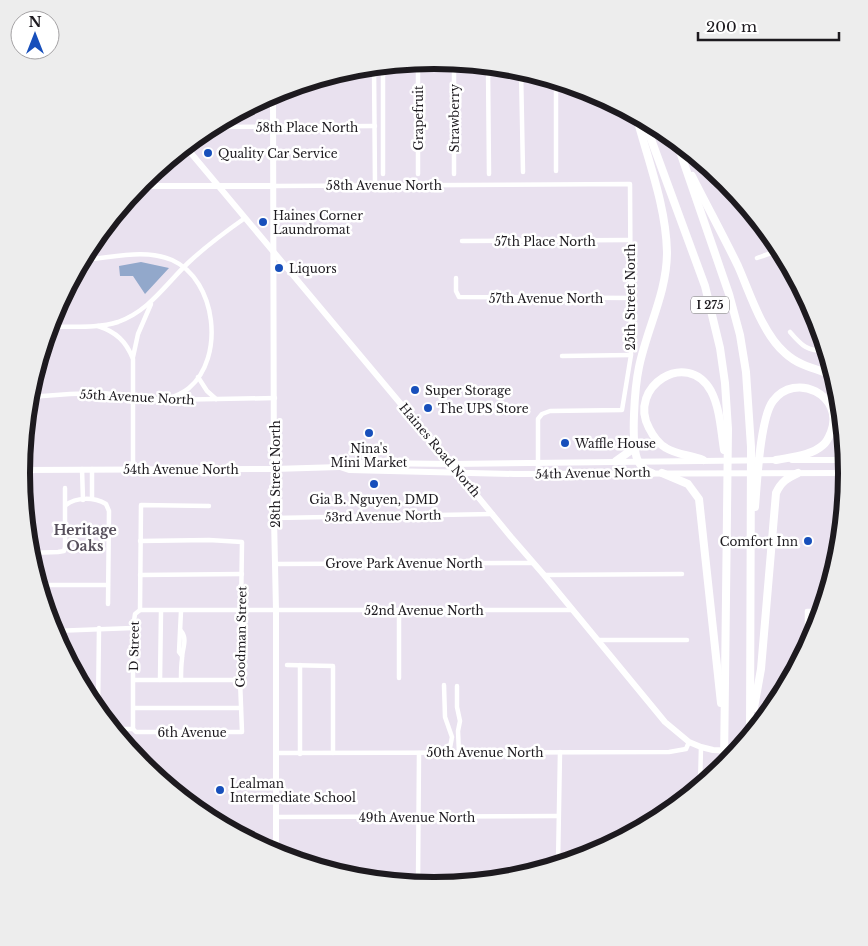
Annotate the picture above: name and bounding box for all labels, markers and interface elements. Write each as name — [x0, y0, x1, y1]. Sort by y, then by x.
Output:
north arrow — [10, 10, 60, 60]
scale bar — [698, 10, 839, 42]
text: N — [28, 13, 42, 31]
text: 200 m — [706, 17, 757, 36]
street label: Strawberry — [447, 83, 462, 152]
street label: Grapefruit — [411, 85, 426, 151]
street label: 58th Place North — [256, 120, 358, 135]
place label: Quality Car Service — [218, 146, 338, 161]
marker: Quality Car Service — [202, 147, 214, 159]
street label: 58th Avenue North — [326, 178, 442, 193]
place label: Haines Corner Laundromat — [273, 208, 363, 237]
marker: Haines Corner Laundromat — [257, 216, 269, 228]
street label: 57th Place North — [494, 234, 596, 249]
street label: 25th Street North — [623, 244, 638, 350]
place label: Liquors — [289, 261, 337, 276]
marker: Liquors — [273, 262, 285, 274]
street label: 57th Avenue North — [489, 291, 603, 306]
road number: I 275 — [691, 296, 729, 314]
place label: Super Storage — [425, 383, 511, 398]
marker: Super Storage — [409, 384, 421, 396]
street label: 55th Avenue North — [79, 386, 195, 408]
street label: Haines Road North — [396, 400, 484, 500]
place label: The UPS Store — [438, 401, 529, 416]
marker: The UPS Store — [422, 402, 434, 414]
street label: 28th Street North — [268, 420, 283, 528]
marker: Nina's Mini Market — [363, 427, 375, 439]
place label: Waffle House — [574, 436, 656, 451]
marker: Waffle House — [559, 437, 571, 449]
place label: Nina's Mini Market — [331, 441, 408, 470]
street label: 54th Avenue North — [123, 462, 239, 477]
street label: 54th Avenue North — [535, 464, 651, 482]
marker: Gia B. Nguyen, DMD — [368, 478, 380, 490]
place label: Gia B. Nguyen, DMD — [309, 492, 439, 507]
street label: 53rd Avenue North — [324, 507, 442, 525]
district label: Heritage Oaks — [53, 521, 117, 555]
place label: Comfort Inn — [720, 534, 798, 549]
marker: Comfort Inn — [802, 535, 814, 547]
street label: Grove Park Avenue North — [325, 556, 483, 571]
street label: Goodman Street — [233, 586, 249, 688]
street label: 52nd Avenue North — [364, 603, 484, 618]
street label: D Street — [126, 620, 142, 671]
street label: 6th Avenue — [157, 725, 227, 740]
street label: 50th Avenue North — [426, 745, 544, 760]
place label: Lealman Intermediate School — [230, 776, 356, 805]
marker: Lealman Intermediate School — [214, 784, 226, 796]
street label: 49th Avenue North — [359, 810, 475, 825]

